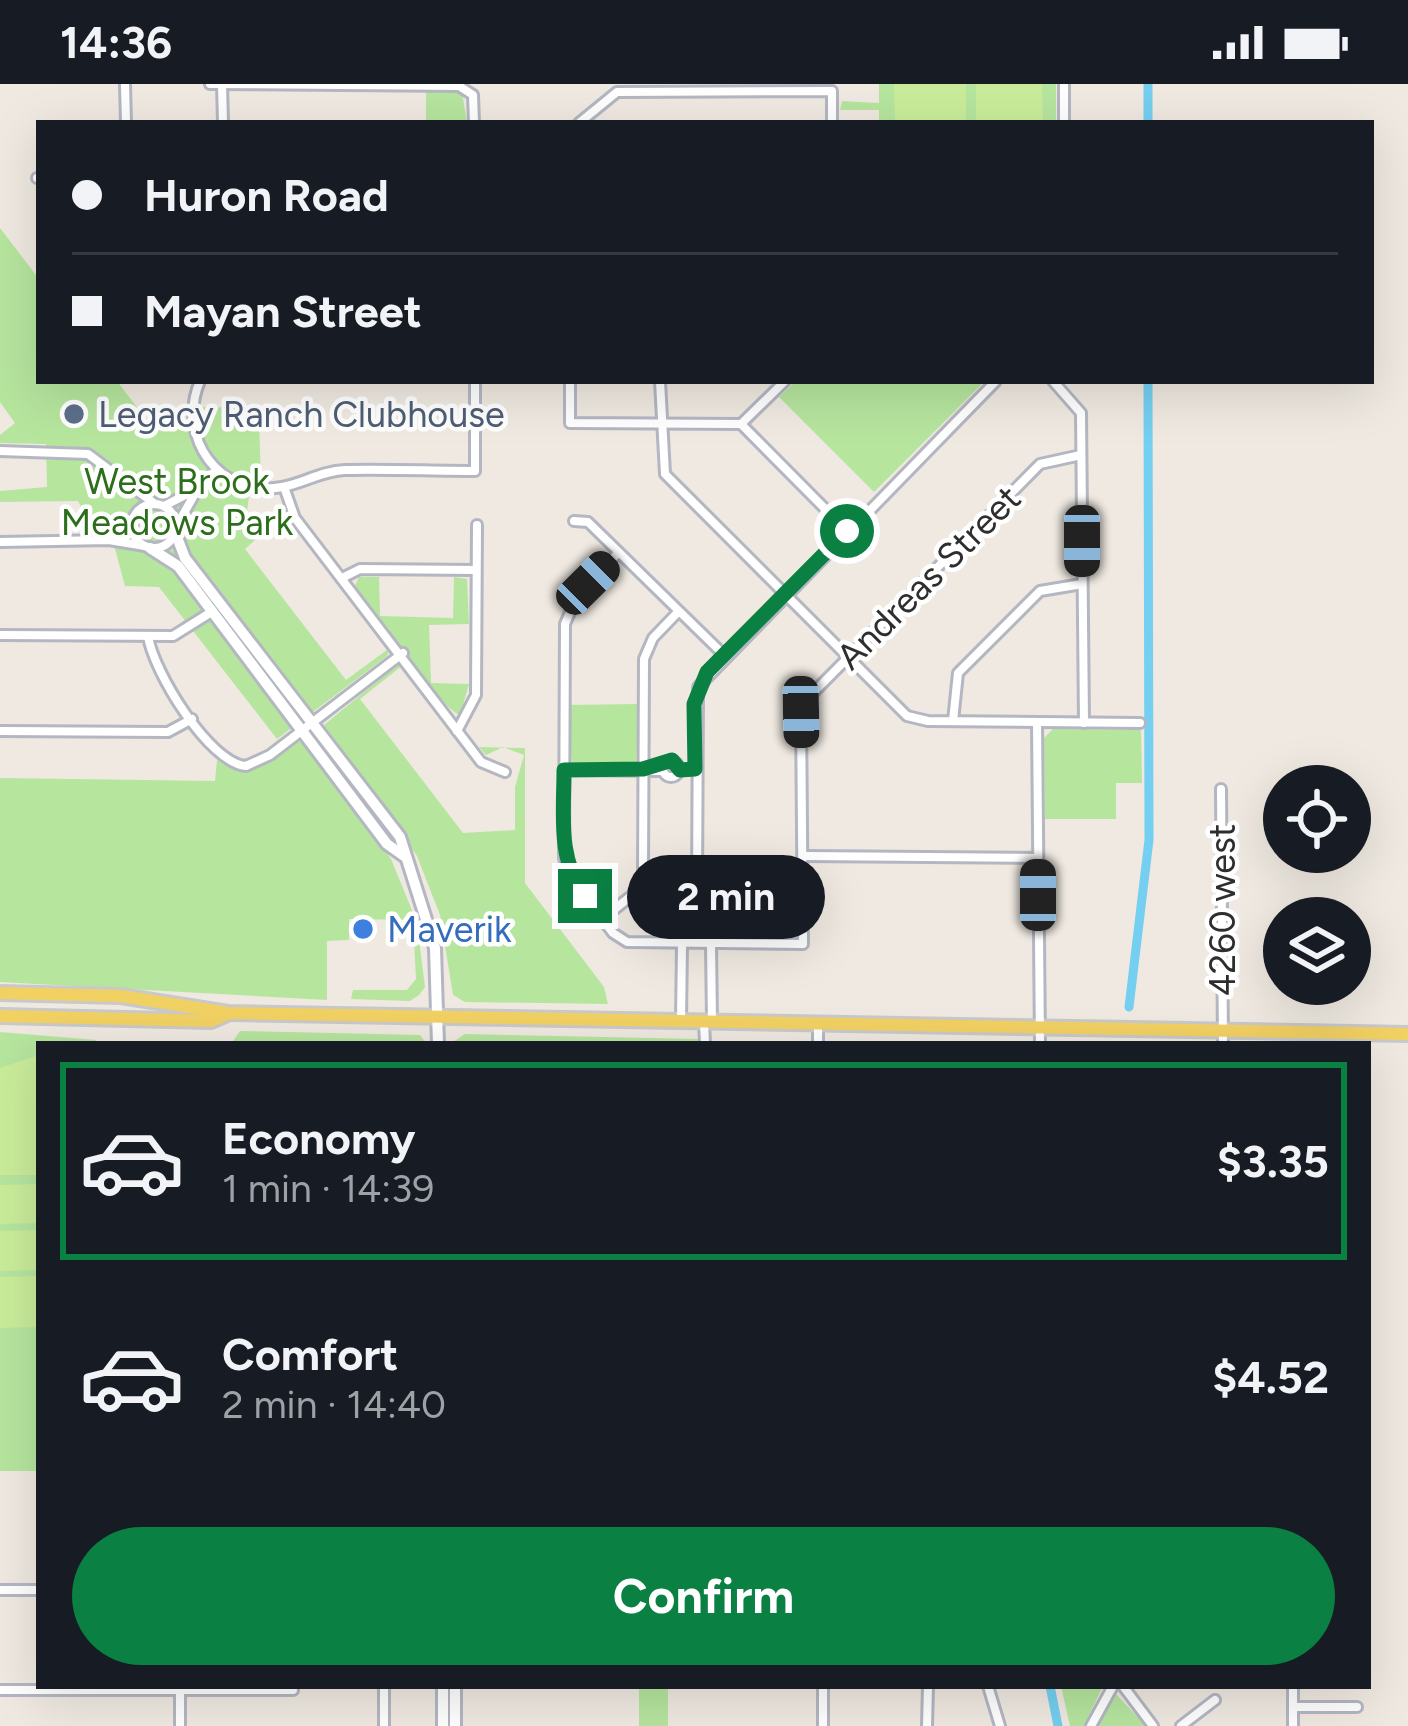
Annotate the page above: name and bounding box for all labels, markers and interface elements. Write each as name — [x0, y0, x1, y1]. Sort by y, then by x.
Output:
text: 14:36 — [60, 15, 172, 69]
text: Huron Road — [144, 168, 389, 222]
text: Mayan Street — [144, 284, 422, 338]
place label: Legacy Ranch Clubhouse — [98, 393, 505, 436]
marker: Legacy Ranch Clubhouse — [61, 401, 87, 427]
park label: West Brook Meadows Park — [61, 460, 294, 544]
street label: Andreas Street — [828, 477, 1029, 678]
route start — [820, 504, 874, 558]
car — [1064, 505, 1100, 577]
car — [550, 545, 626, 621]
car — [782, 676, 820, 748]
map controls — [1263, 765, 1371, 1005]
button: locate — [1263, 765, 1371, 873]
street label: 4260 west — [1201, 824, 1244, 996]
callout: 2 min — [627, 854, 825, 938]
car — [1020, 859, 1056, 931]
route end — [558, 869, 612, 923]
text: 2 min — [677, 873, 775, 920]
button: layers — [1263, 897, 1371, 1005]
place label: Maverik — [387, 908, 512, 951]
marker: Maverik — [350, 916, 376, 942]
icon: car — [78, 1107, 186, 1215]
text: Economy — [222, 1111, 415, 1165]
text: $3.35 — [1217, 1134, 1329, 1188]
text: 1 min · 14:39 — [222, 1165, 434, 1212]
icon: car — [78, 1323, 186, 1431]
text: Comfort — [222, 1327, 398, 1381]
text: $4.52 — [1212, 1350, 1329, 1404]
text: 2 min · 14:40 — [222, 1381, 446, 1428]
button: Confirm — [72, 1527, 1335, 1665]

